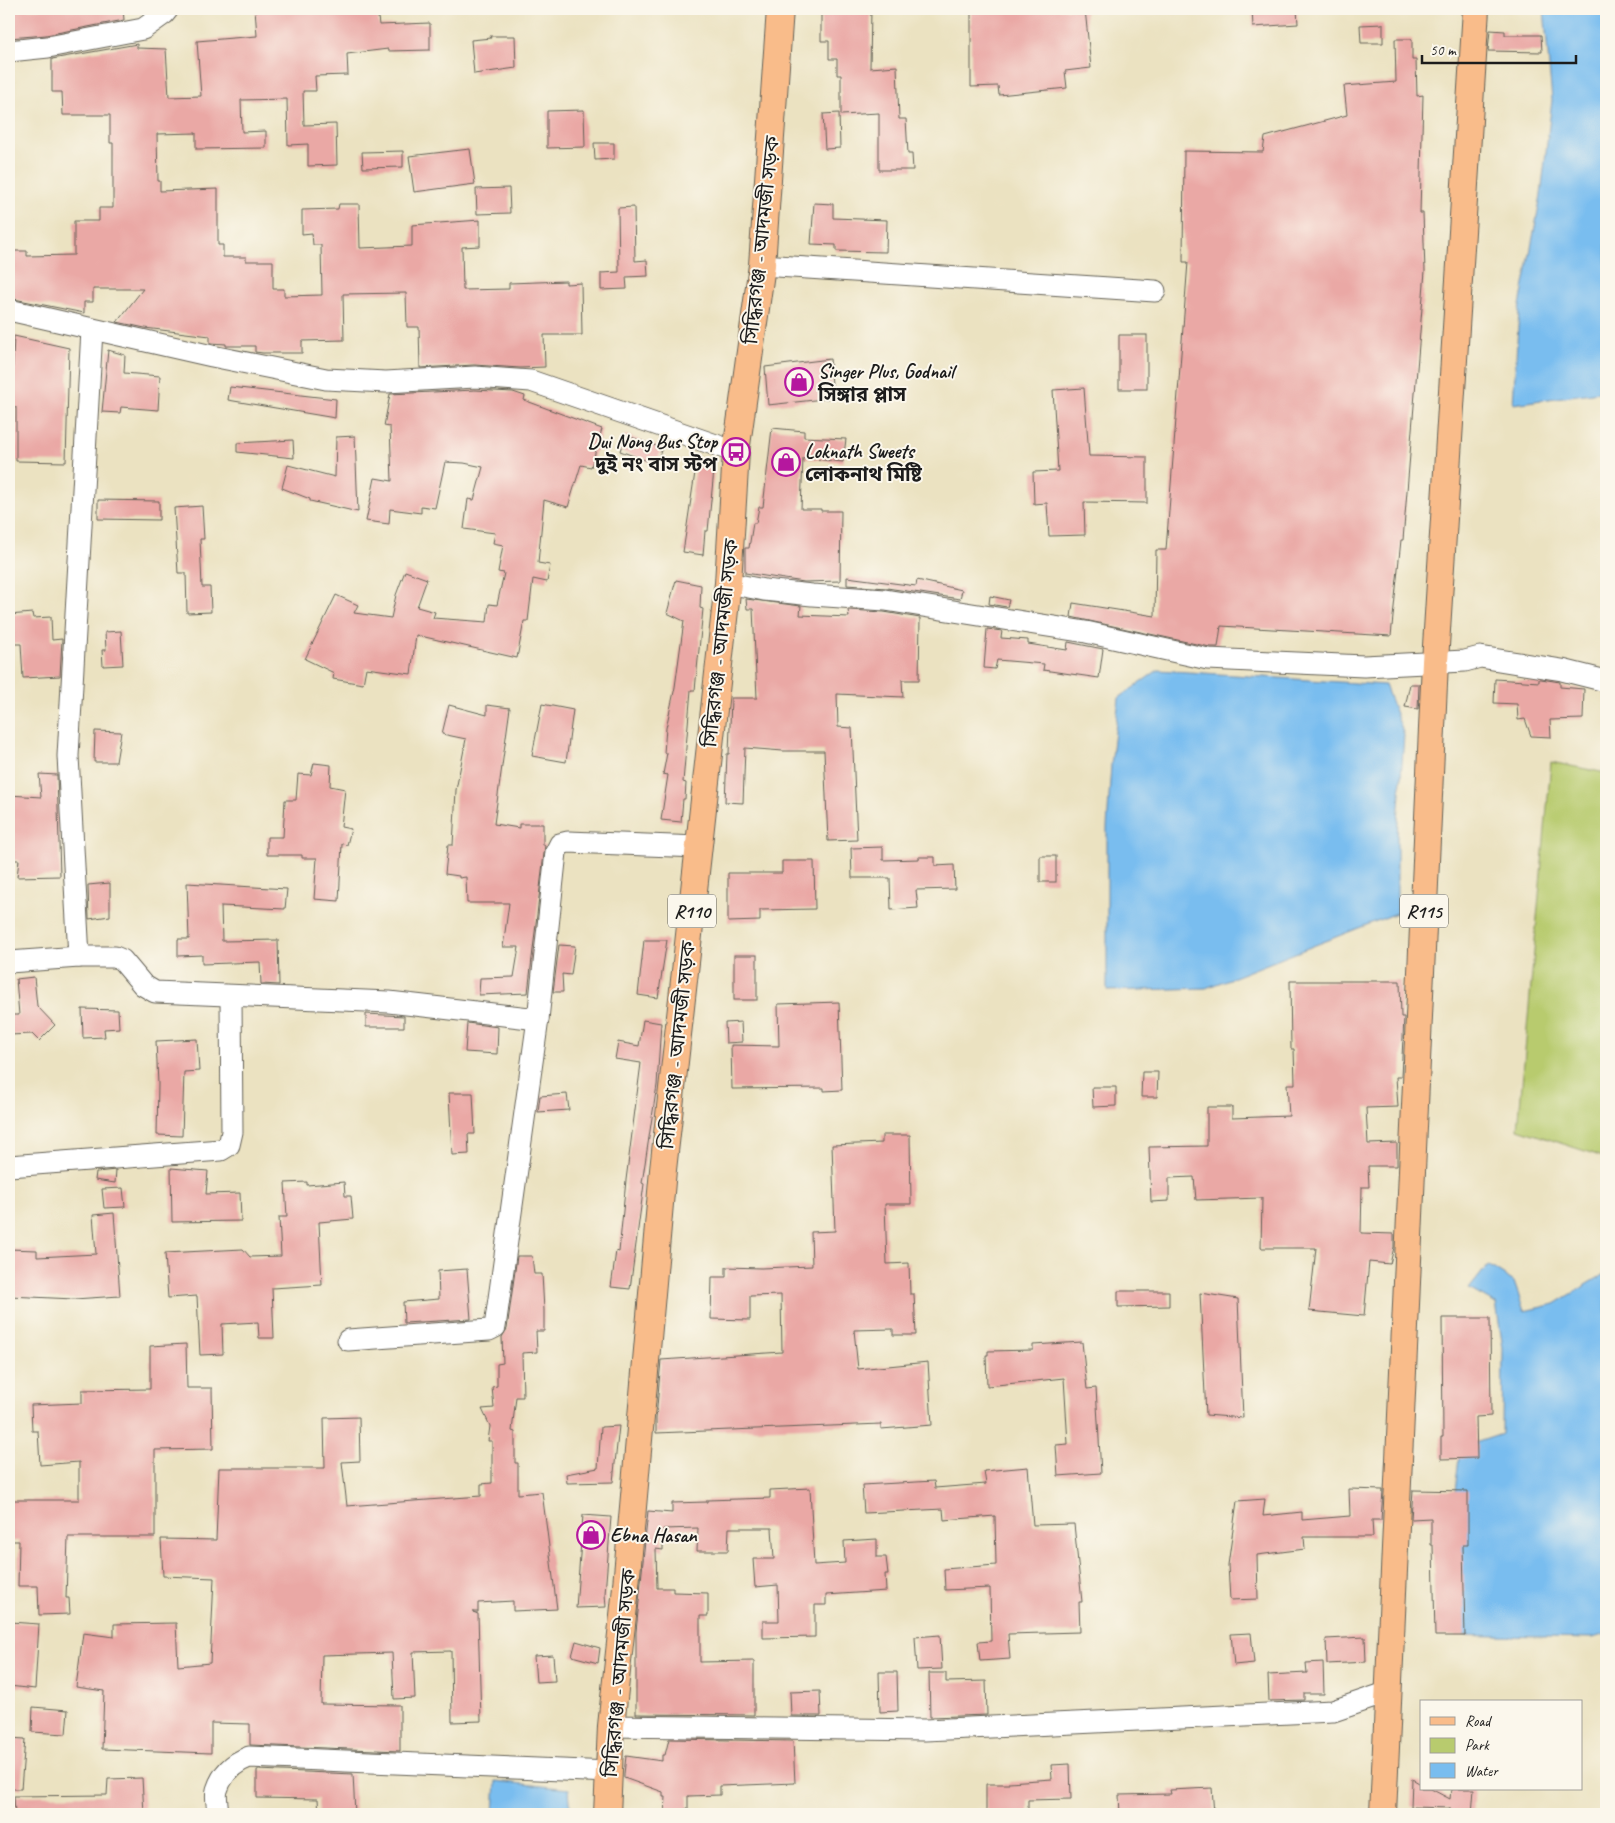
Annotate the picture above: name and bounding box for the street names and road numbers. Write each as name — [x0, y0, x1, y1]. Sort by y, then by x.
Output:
street label: সিদ্ধিরগঞ্জ - আদমজী সড়ক — [738, 134, 785, 346]
street label: সিদ্ধিরগঞ্জ - আদমজী সড়ক — [697, 537, 744, 749]
road number: R110 — [668, 894, 716, 928]
road number: R115 — [1400, 894, 1448, 928]
street label: সিদ্ধিরগঞ্জ - আদমজী সড়ক — [654, 939, 701, 1151]
street label: সিদ্ধিরগঞ্জ - আদমজী সড়ক — [598, 1567, 641, 1779]

